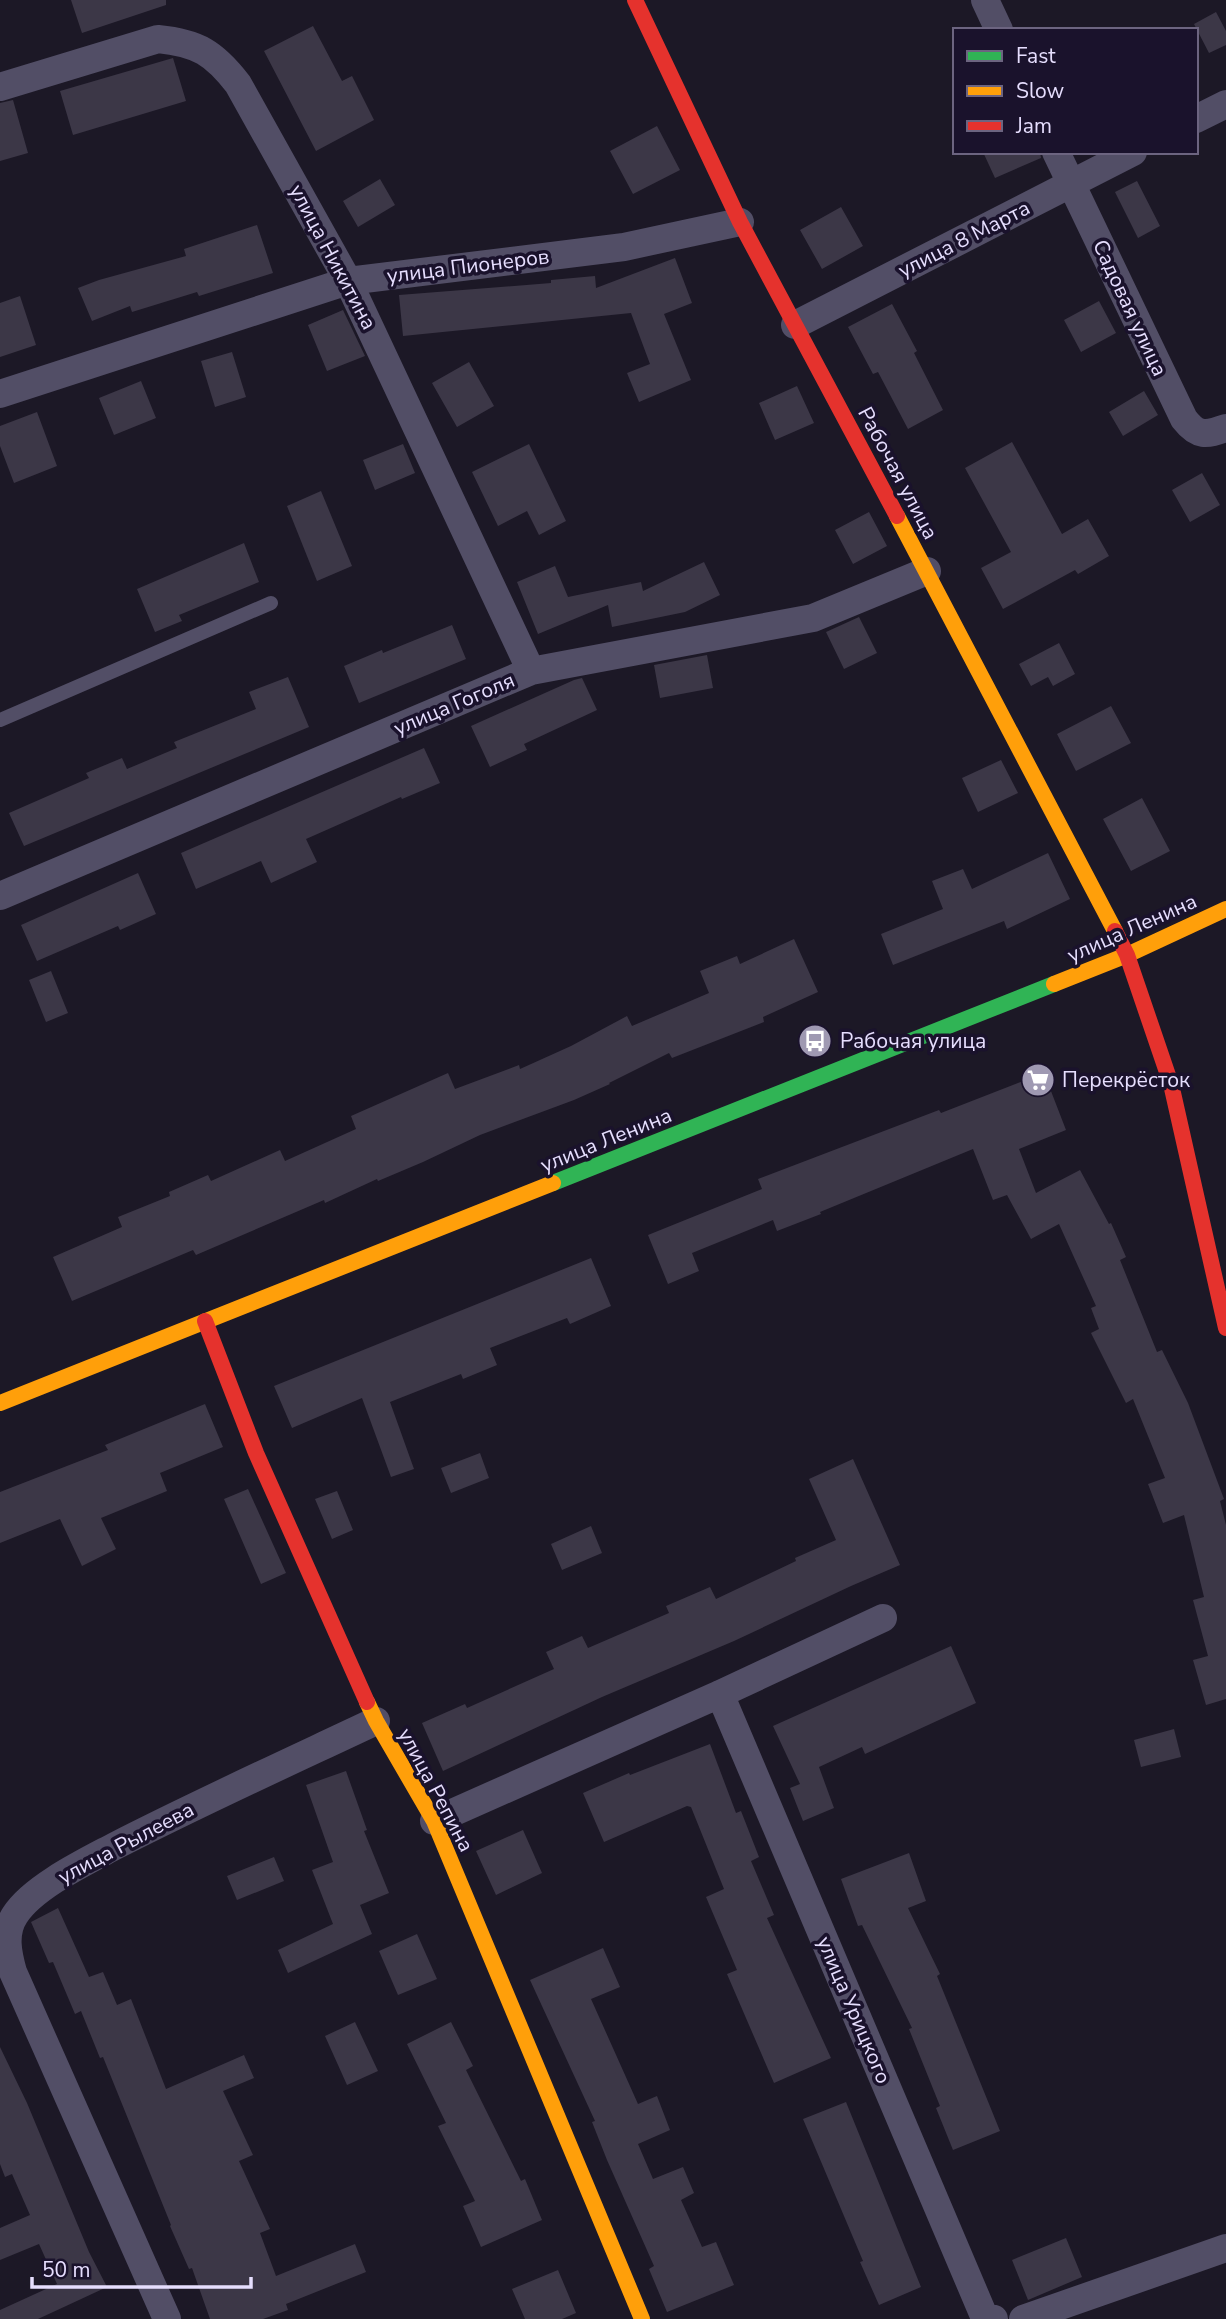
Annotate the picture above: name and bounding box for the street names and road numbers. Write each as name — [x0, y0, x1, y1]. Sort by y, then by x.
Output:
street label: улица Никитина — [283, 179, 383, 335]
street label: улица 8 Марта — [893, 194, 1035, 284]
street label: Садовая улица — [1086, 235, 1174, 381]
street label: улица Пионеров — [385, 242, 551, 290]
street label: Рабочая улица — [851, 402, 945, 544]
street label: улица Гоголя — [389, 666, 519, 742]
street label: улица Ленина — [1063, 887, 1201, 969]
street label: улица Ленина — [536, 1101, 676, 1179]
street label: улица Репина — [392, 1723, 480, 1857]
street label: улица Рылеева — [53, 1795, 199, 1891]
street label: улица Урицкого — [810, 1932, 898, 2088]

